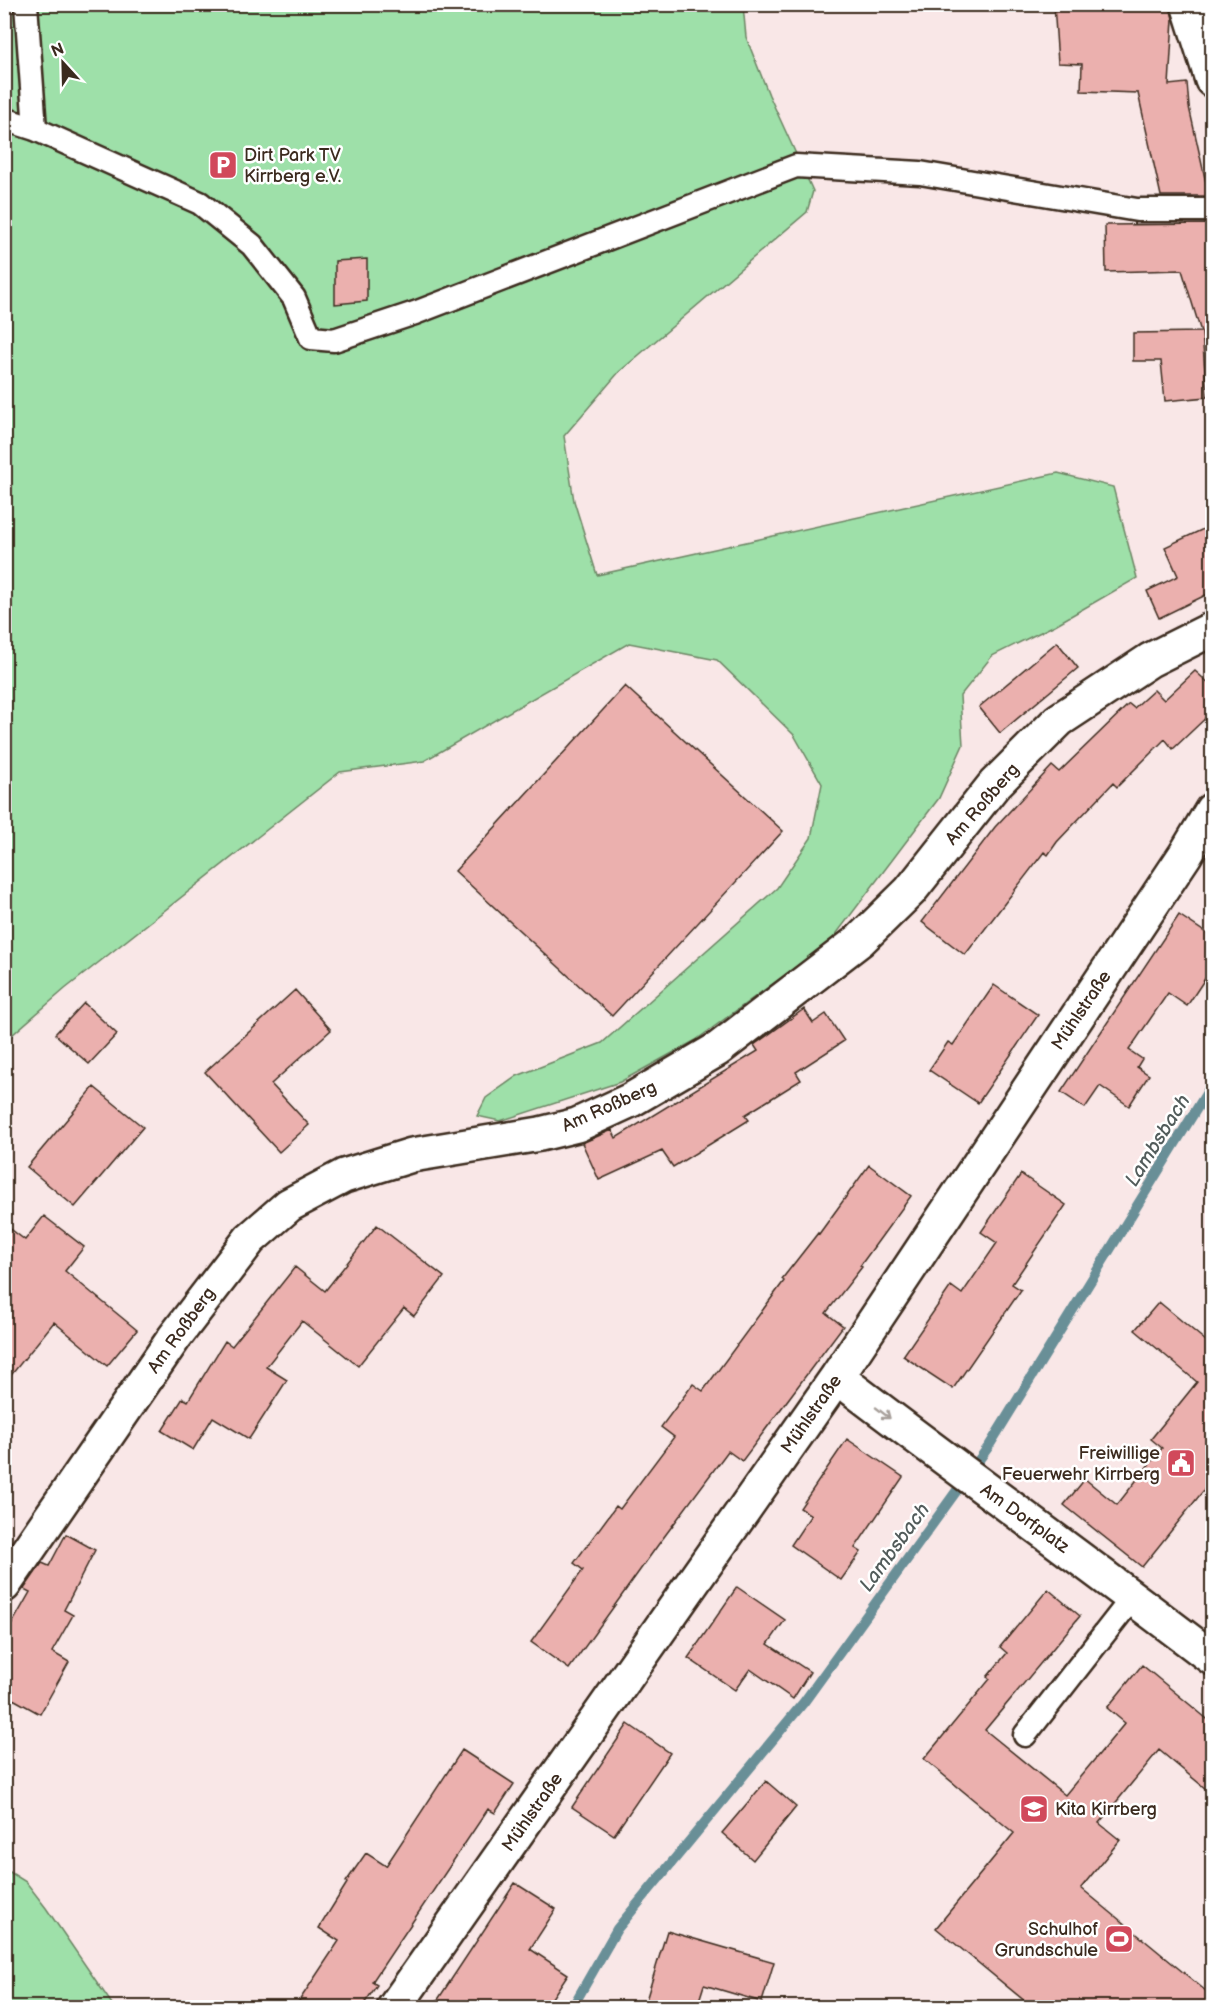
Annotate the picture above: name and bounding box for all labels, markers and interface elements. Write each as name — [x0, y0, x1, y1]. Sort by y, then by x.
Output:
north arrow — [33, 33, 93, 93]
text: N — [49, 39, 67, 62]
place label: Dirt Park TV Kirrberg e.V. — [244, 145, 341, 187]
parking icon: Dirt Park TV Kirrberg e.V. — [207, 149, 239, 181]
street label: Am Roßberg — [941, 759, 1023, 849]
street label: Mühlstraße — [1047, 966, 1116, 1054]
street label: Am Roßberg — [559, 1076, 660, 1137]
water label: Lambsbach — [1120, 1090, 1196, 1191]
street label: Am Roßberg — [143, 1283, 220, 1377]
street label: Mühlstraße — [777, 1371, 846, 1458]
one-way arrow — [875, 1406, 891, 1419]
place label: Freiwillige Feuerwehr Kirrberg — [1002, 1443, 1160, 1485]
public building icon: Freiwillige Feuerwehr Kirrberg — [1165, 1447, 1197, 1479]
street label: Am Dorfplatz — [976, 1479, 1073, 1558]
water label: Lambsbach — [855, 1499, 935, 1597]
street label: Mühlstraße — [498, 1769, 567, 1856]
school or university icon: Kita Kirrberg — [1018, 1793, 1050, 1825]
place label: Kita Kirrberg — [1055, 1799, 1157, 1820]
place label: Schulhof Grundschule — [995, 1919, 1098, 1961]
sports icon: Schulhof Grundschule — [1103, 1923, 1135, 1955]

